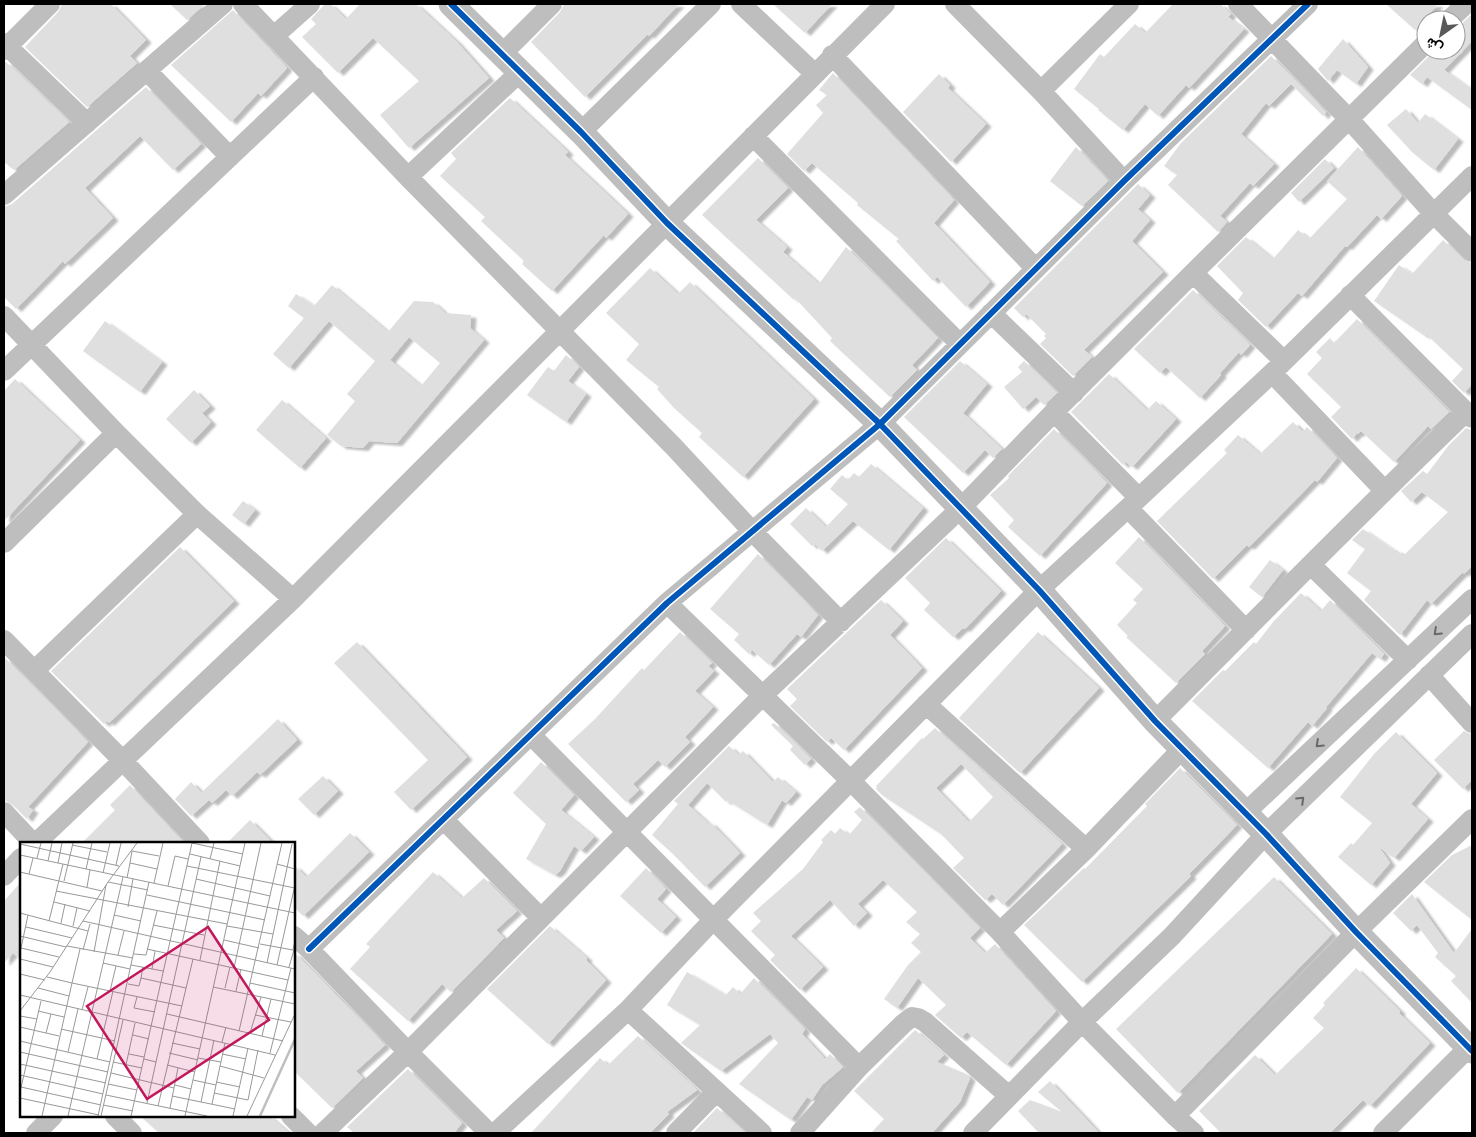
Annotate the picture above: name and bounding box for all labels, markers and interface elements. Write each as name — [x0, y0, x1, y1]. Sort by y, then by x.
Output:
north arrow — [1416, 10, 1466, 60]
text: ش — [1422, 33, 1446, 58]
one-way arrow — [1433, 626, 1442, 635]
one-way arrow — [1315, 738, 1324, 747]
one-way arrow — [1295, 797, 1304, 806]
inset map — [20, 842, 295, 1117]

